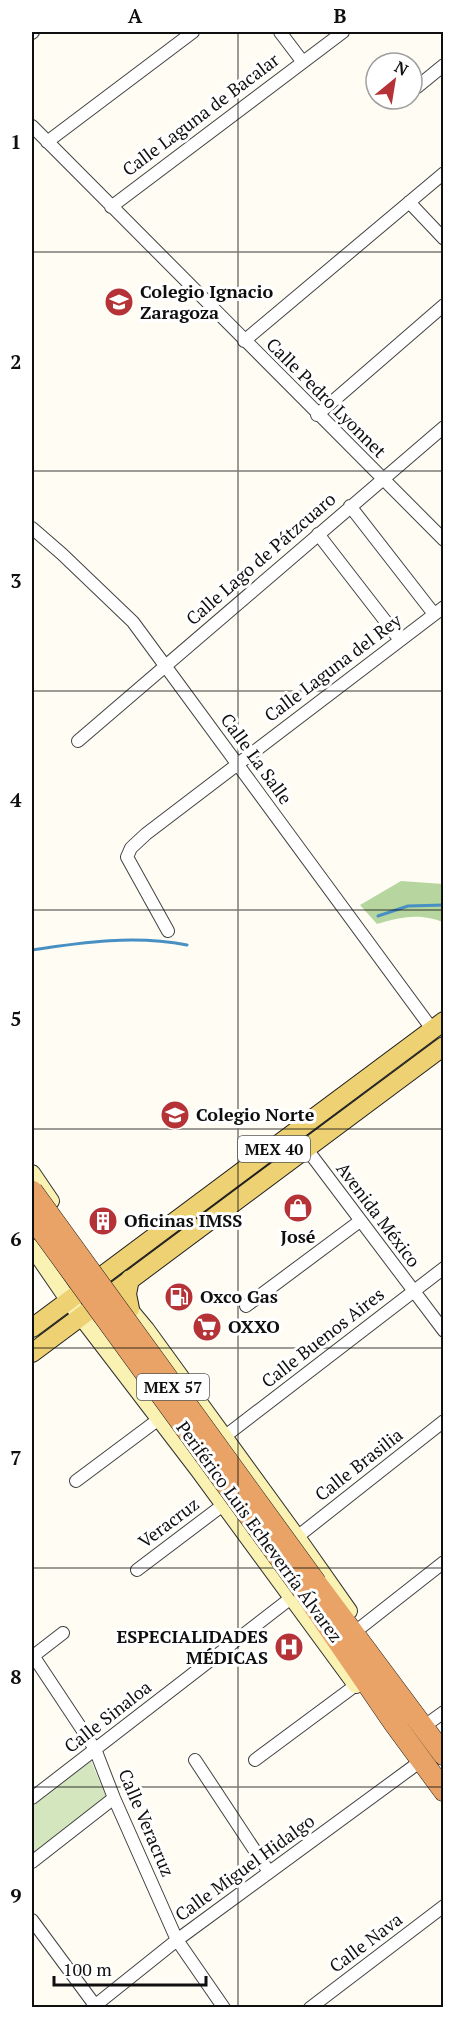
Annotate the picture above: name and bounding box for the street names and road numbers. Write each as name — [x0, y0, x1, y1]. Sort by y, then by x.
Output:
street label: Calle Laguna de Bacalar — [117, 47, 284, 181]
street label: Calle Pedro Lyonnet — [262, 332, 392, 463]
street label: Calle Lago de Pátzcuaro — [180, 487, 340, 630]
street label: Calle Laguna del Rey — [259, 607, 406, 727]
street label: Calle La Salle — [216, 708, 298, 809]
road number: MEX 40 — [238, 1136, 310, 1162]
street label: Avenida México — [331, 1157, 426, 1272]
street label: Calle Buenos Aires — [256, 1282, 389, 1393]
road number: MEX 57 — [137, 1374, 209, 1400]
street label: Periférico Luis Echeverría Álvarez — [171, 1416, 348, 1647]
street label: Calle Brasilia — [310, 1422, 407, 1506]
street label: Veracruz — [133, 1492, 204, 1553]
street label: Calle Sinaloa — [59, 1675, 156, 1758]
street label: Calle Veracruz — [113, 1765, 180, 1880]
street label: Calle Miguel Hidalgo — [170, 1808, 319, 1926]
street label: Calle Nava — [324, 1907, 407, 1977]

